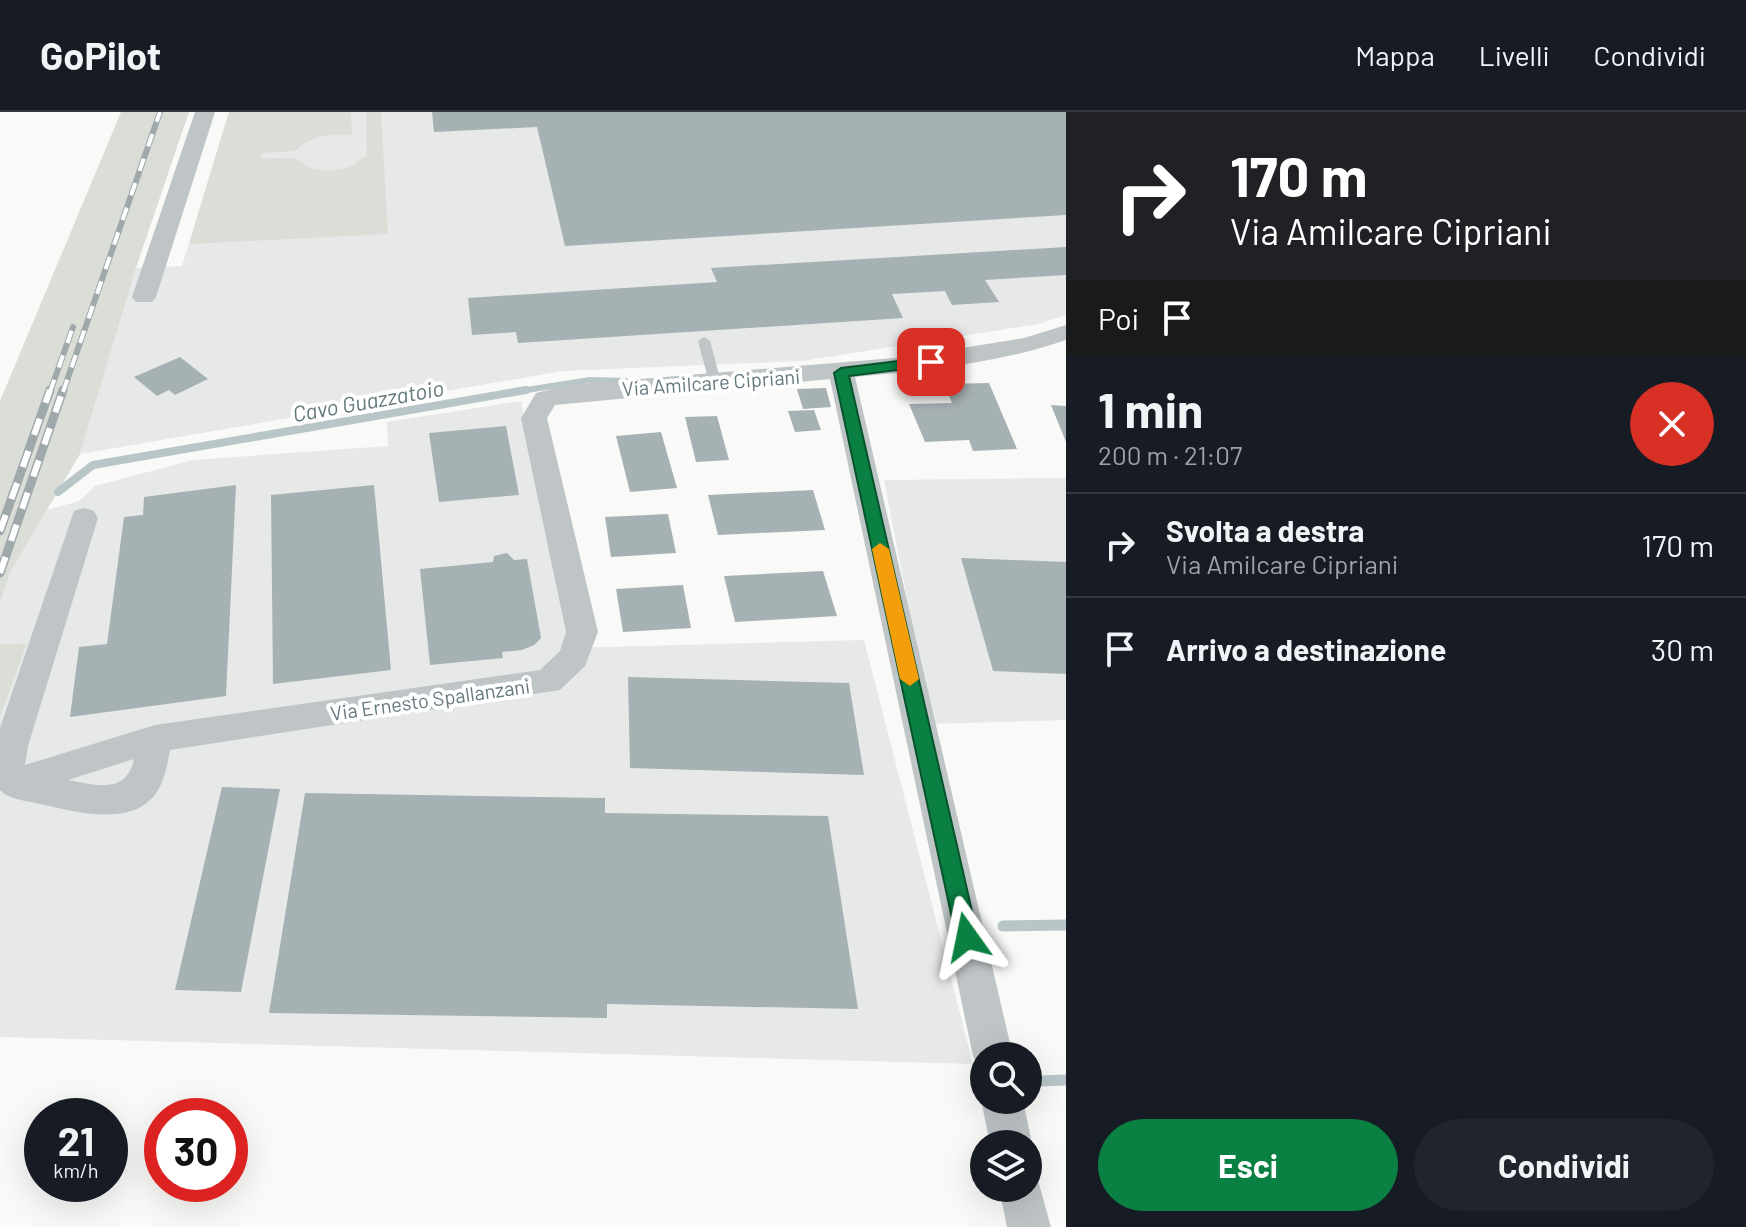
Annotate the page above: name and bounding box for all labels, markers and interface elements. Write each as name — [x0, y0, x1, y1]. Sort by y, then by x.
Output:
text: GoPilot — [40, 32, 161, 78]
text: Mappa — [1355, 38, 1435, 72]
text: Livelli — [1479, 38, 1550, 72]
text: Condividi — [1594, 38, 1706, 72]
text: 170 m — [1230, 141, 1367, 208]
icon: right — [1098, 144, 1202, 248]
text: Via Amilcare Cipriani — [1230, 209, 1552, 252]
icon: arrive — [1155, 296, 1199, 340]
text: Poi — [1098, 300, 1139, 336]
pin — [897, 328, 965, 396]
icon: arrive — [909, 340, 953, 384]
street label: Via Amilcare Cipriani — [621, 364, 801, 400]
water label: Cavo Guazzatoio — [290, 374, 446, 426]
text: 1 min — [1098, 380, 1203, 438]
button: close — [1630, 382, 1714, 466]
text: 200 m · 21:07 — [1098, 439, 1242, 470]
text: Svolta a destra — [1166, 512, 1364, 548]
icon: right — [1098, 523, 1142, 567]
text: 170 m — [1642, 527, 1714, 563]
text: Via Amilcare Cipriani — [1166, 548, 1398, 579]
icon: arrive — [1098, 627, 1142, 671]
text: Arrivo a destinazione — [1166, 631, 1446, 667]
text: 30 m — [1651, 631, 1714, 667]
street label: Via Ernesto Spallanzani — [329, 673, 531, 725]
position arrow — [925, 895, 1009, 979]
map controls — [970, 1042, 1042, 1202]
button: search — [970, 1042, 1042, 1114]
speed limit sign: 30 — [144, 1098, 248, 1202]
text: 21 — [58, 1116, 94, 1164]
button: Esci — [1098, 1119, 1398, 1211]
button: Condividi — [1414, 1119, 1714, 1211]
button: layers — [970, 1130, 1042, 1202]
text: km/h — [53, 1158, 99, 1182]

